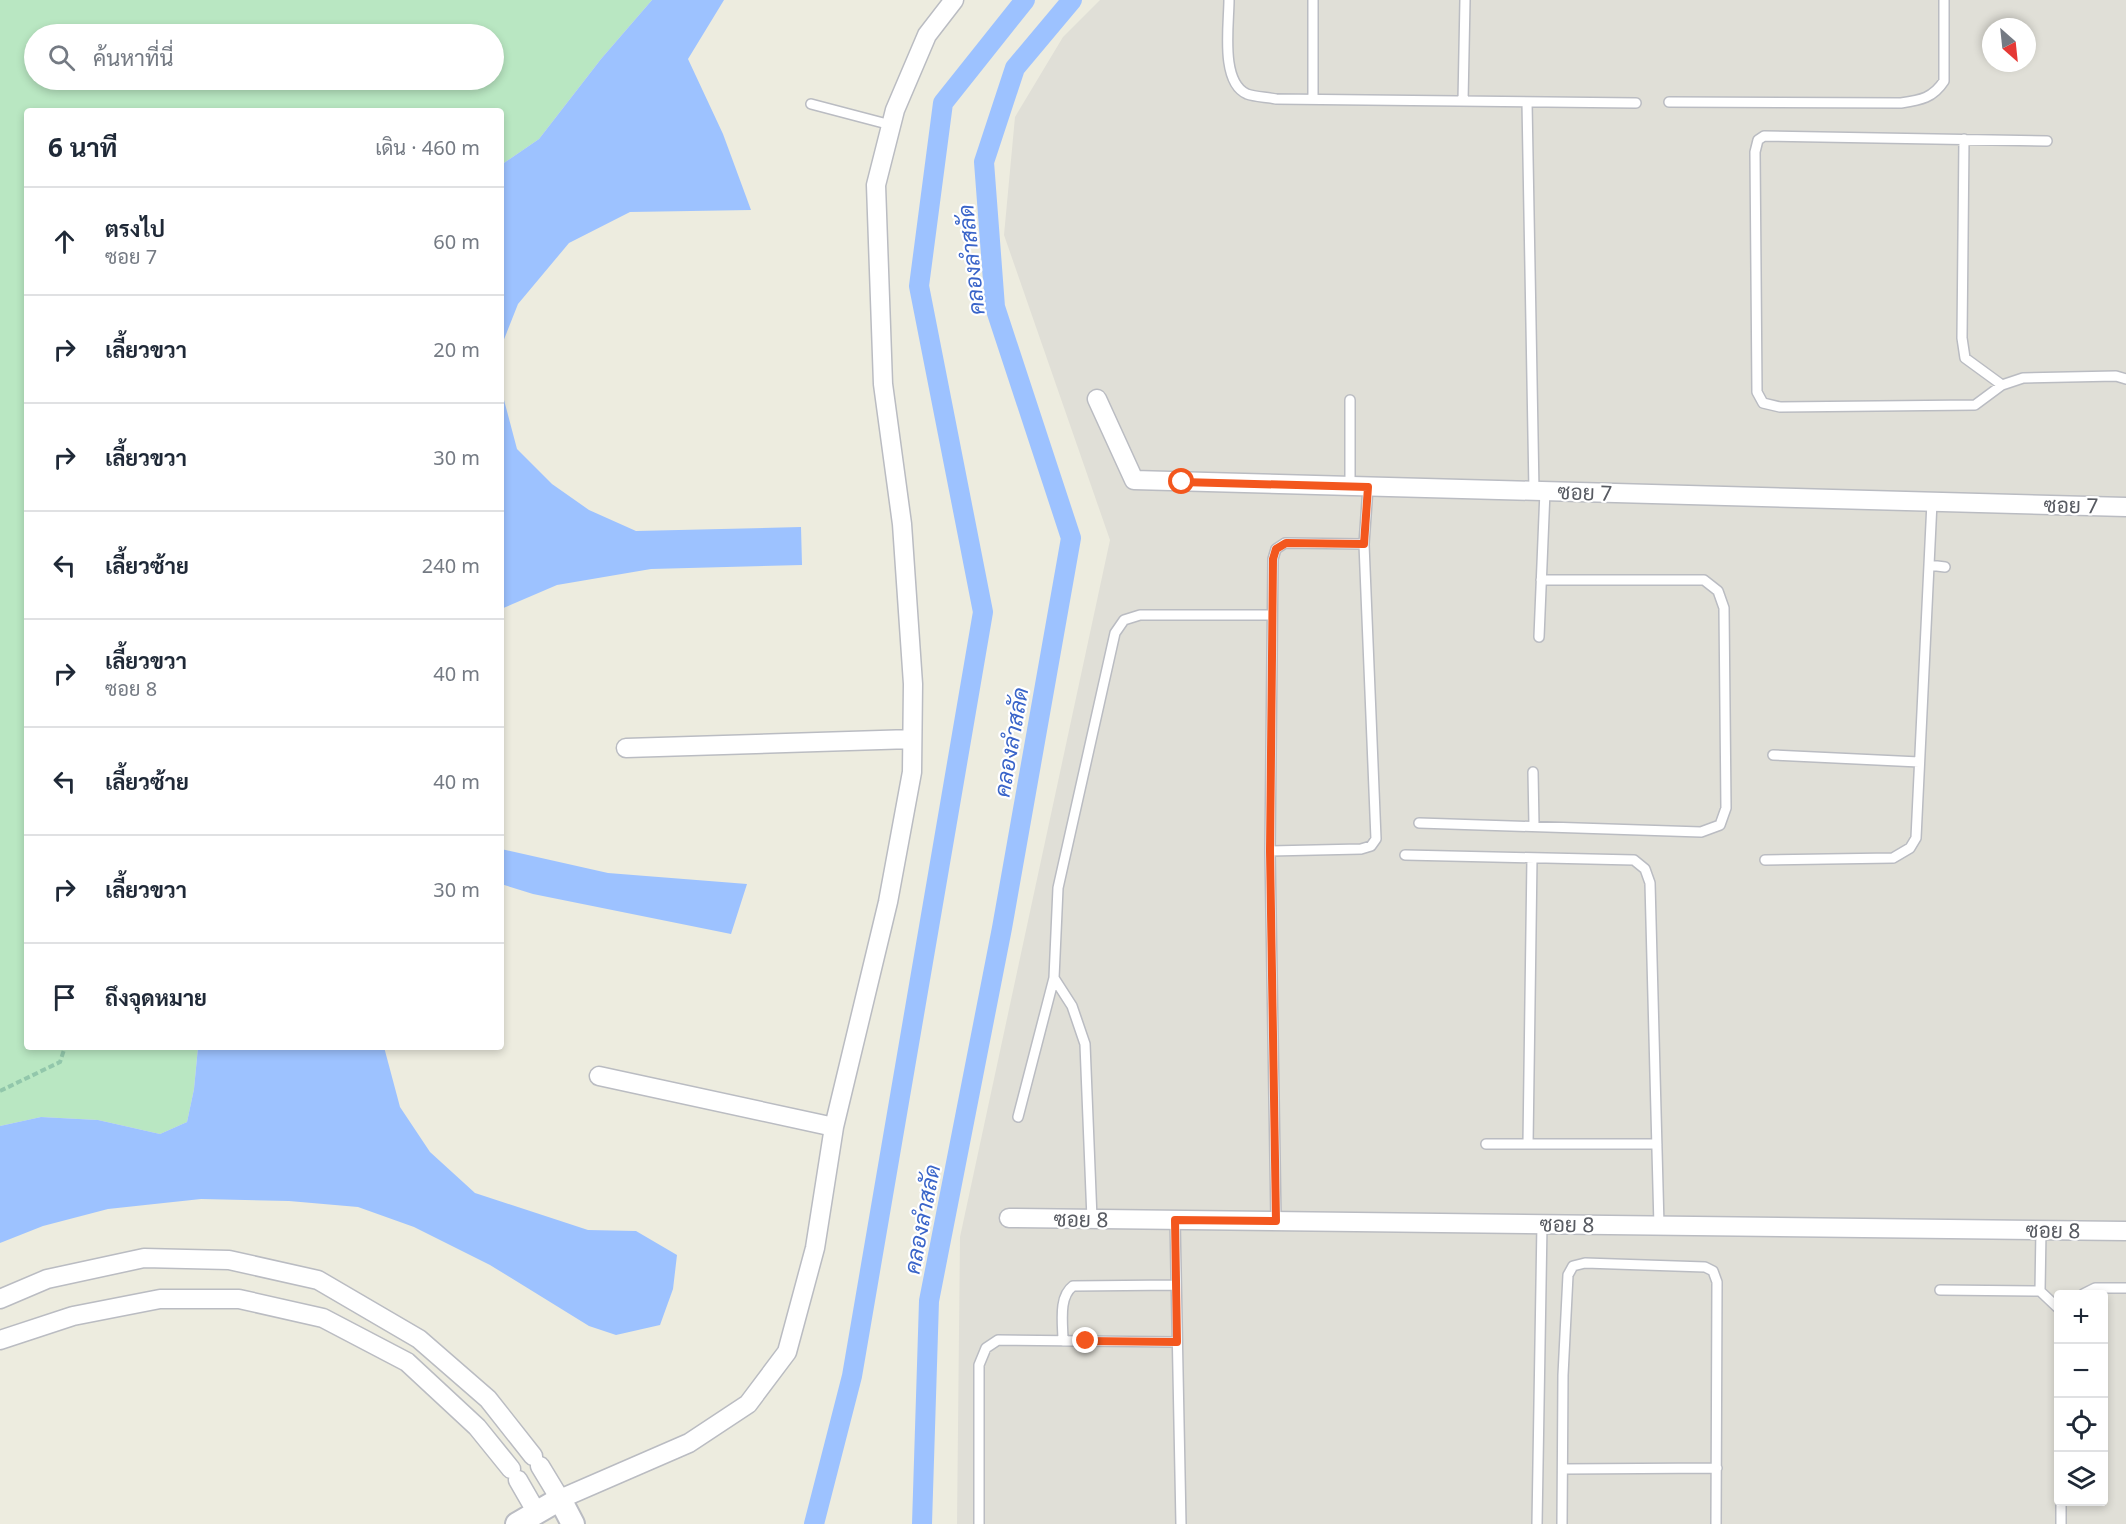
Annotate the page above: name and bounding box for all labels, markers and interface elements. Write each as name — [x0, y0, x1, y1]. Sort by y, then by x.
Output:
north arrow — [1982, 18, 2036, 72]
search box — [24, 24, 504, 90]
icon: search — [45, 41, 78, 74]
text: ค้นหาที่นี่ — [93, 42, 173, 72]
text: 6 นาที — [48, 129, 117, 165]
text: เดิน · 460 m — [375, 134, 480, 161]
water label: คลองลำสลัด — [949, 203, 991, 317]
text: ตรงไป — [105, 213, 165, 243]
icon: ahead — [48, 225, 81, 258]
text: 60 m — [433, 228, 480, 255]
text: ซอย 7 — [105, 243, 157, 270]
icon: right — [48, 333, 81, 366]
text: เลี้ยวขวา — [105, 334, 187, 364]
text: 20 m — [433, 336, 480, 363]
icon: right — [48, 441, 81, 474]
text: เลี้ยวขวา — [105, 442, 187, 472]
text: 30 m — [433, 444, 480, 471]
route start — [1168, 468, 1194, 494]
street label: ซอย 7 — [1557, 477, 1613, 507]
street label: ซอย 7 — [2043, 491, 2099, 519]
icon: left — [48, 549, 81, 582]
text: เลี้ยวซ้าย — [105, 550, 189, 580]
text: 240 m — [422, 552, 480, 579]
text: เลี้ยวขวา — [105, 645, 187, 675]
icon: right — [48, 657, 81, 690]
text: 40 m — [433, 660, 480, 687]
text: ซอย 8 — [105, 675, 157, 702]
water label: คลองลำสลัด — [986, 685, 1034, 799]
icon: left — [48, 765, 81, 798]
text: เลี้ยวซ้าย — [105, 766, 189, 796]
text: 40 m — [433, 768, 480, 795]
icon: right — [48, 873, 81, 906]
text: เลี้ยวขวา — [105, 874, 187, 904]
text: 30 m — [433, 876, 480, 903]
icon: arrive — [48, 981, 81, 1014]
text: ถึงจุดหมาย — [105, 982, 207, 1012]
water label: คลองลำสลัด — [896, 1162, 946, 1276]
street label: ซอย 8 — [1053, 1205, 1109, 1233]
street label: ซอย 8 — [1539, 1210, 1595, 1238]
street label: ซอย 8 — [2025, 1216, 2081, 1244]
map controls — [2054, 1290, 2108, 1506]
button: + — [2054, 1290, 2108, 1344]
route end — [1072, 1327, 1098, 1353]
button: − — [2054, 1344, 2108, 1398]
button: locate — [2054, 1398, 2108, 1452]
button: layers — [2054, 1452, 2108, 1506]

